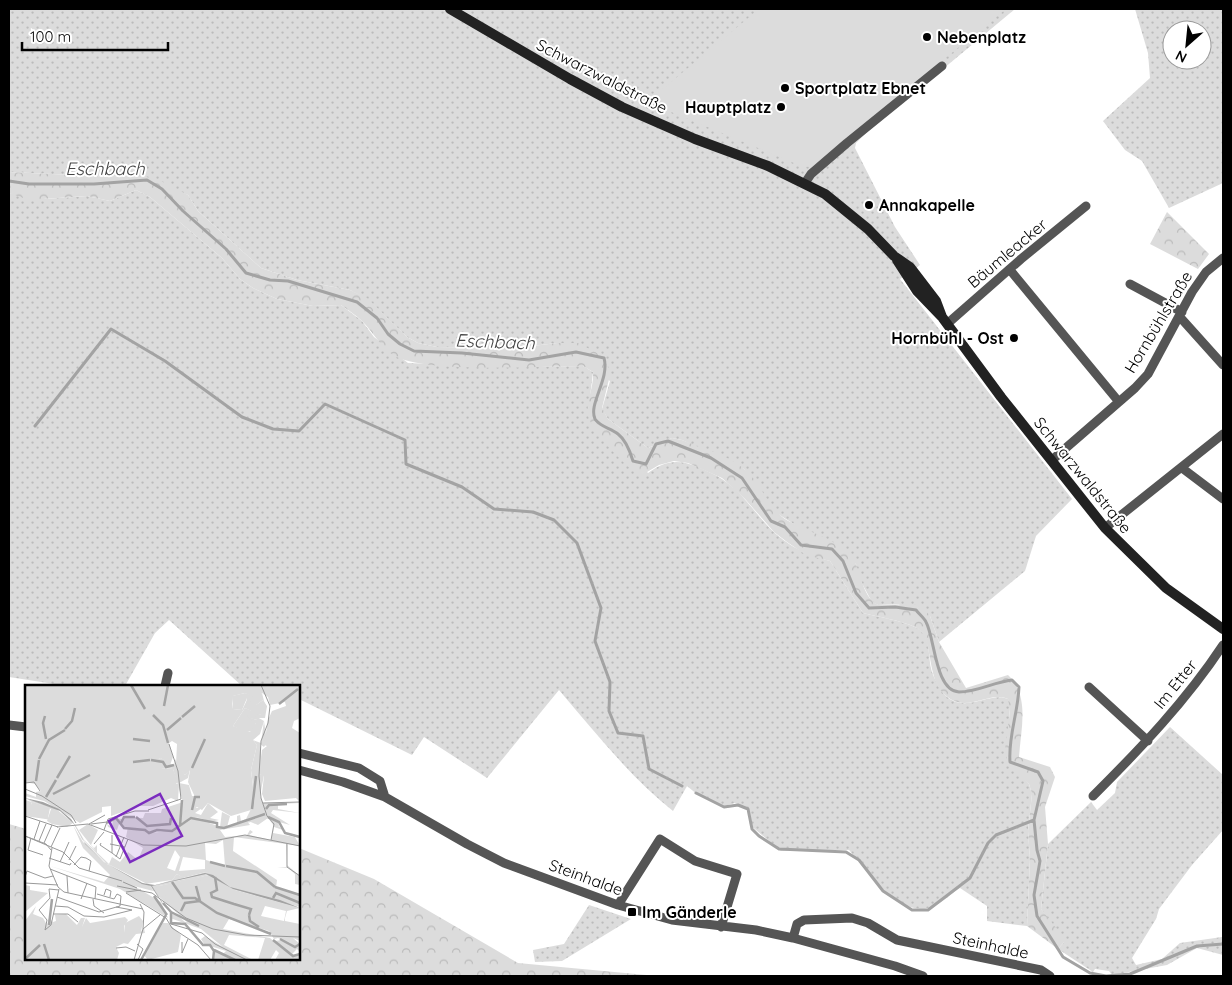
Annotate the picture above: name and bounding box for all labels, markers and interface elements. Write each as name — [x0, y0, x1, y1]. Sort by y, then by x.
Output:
scale bar — [22, 20, 169, 52]
north arrow — [1162, 20, 1212, 70]
text: 100 m — [30, 27, 71, 46]
place label: Nebenplatz — [937, 27, 1026, 47]
marker: Nebenplatz — [921, 31, 933, 43]
street label: Schwarzwaldstraße — [533, 34, 671, 118]
text: N — [1172, 46, 1190, 67]
place label: Sportplatz Ebnet — [795, 78, 926, 98]
marker: Sportplatz Ebnet — [779, 82, 791, 94]
place label: Hauptplatz — [685, 97, 771, 117]
marker: Hauptplatz — [775, 101, 787, 113]
water label: Eschbach — [65, 157, 146, 180]
place label: Annakapelle — [879, 195, 975, 215]
marker: Annakapelle — [863, 199, 875, 211]
street label: Bäumleacker — [963, 214, 1051, 292]
street label: Hornbühlstraße — [1120, 267, 1196, 377]
place label: Hornbühl - Ost — [891, 328, 1004, 348]
water label: Eschbach — [455, 329, 536, 354]
marker: Hornbühl - Ost — [1008, 332, 1020, 344]
street label: Schwarzwaldstraße — [1030, 413, 1136, 537]
street label: Im Etter — [1149, 655, 1201, 713]
inset map — [25, 685, 300, 960]
street label: Steinhalde — [546, 854, 626, 900]
place label: Im Gänderle — [642, 902, 737, 922]
marker: Im Gänderle — [626, 906, 638, 918]
street label: Steinhalde — [951, 927, 1031, 963]

